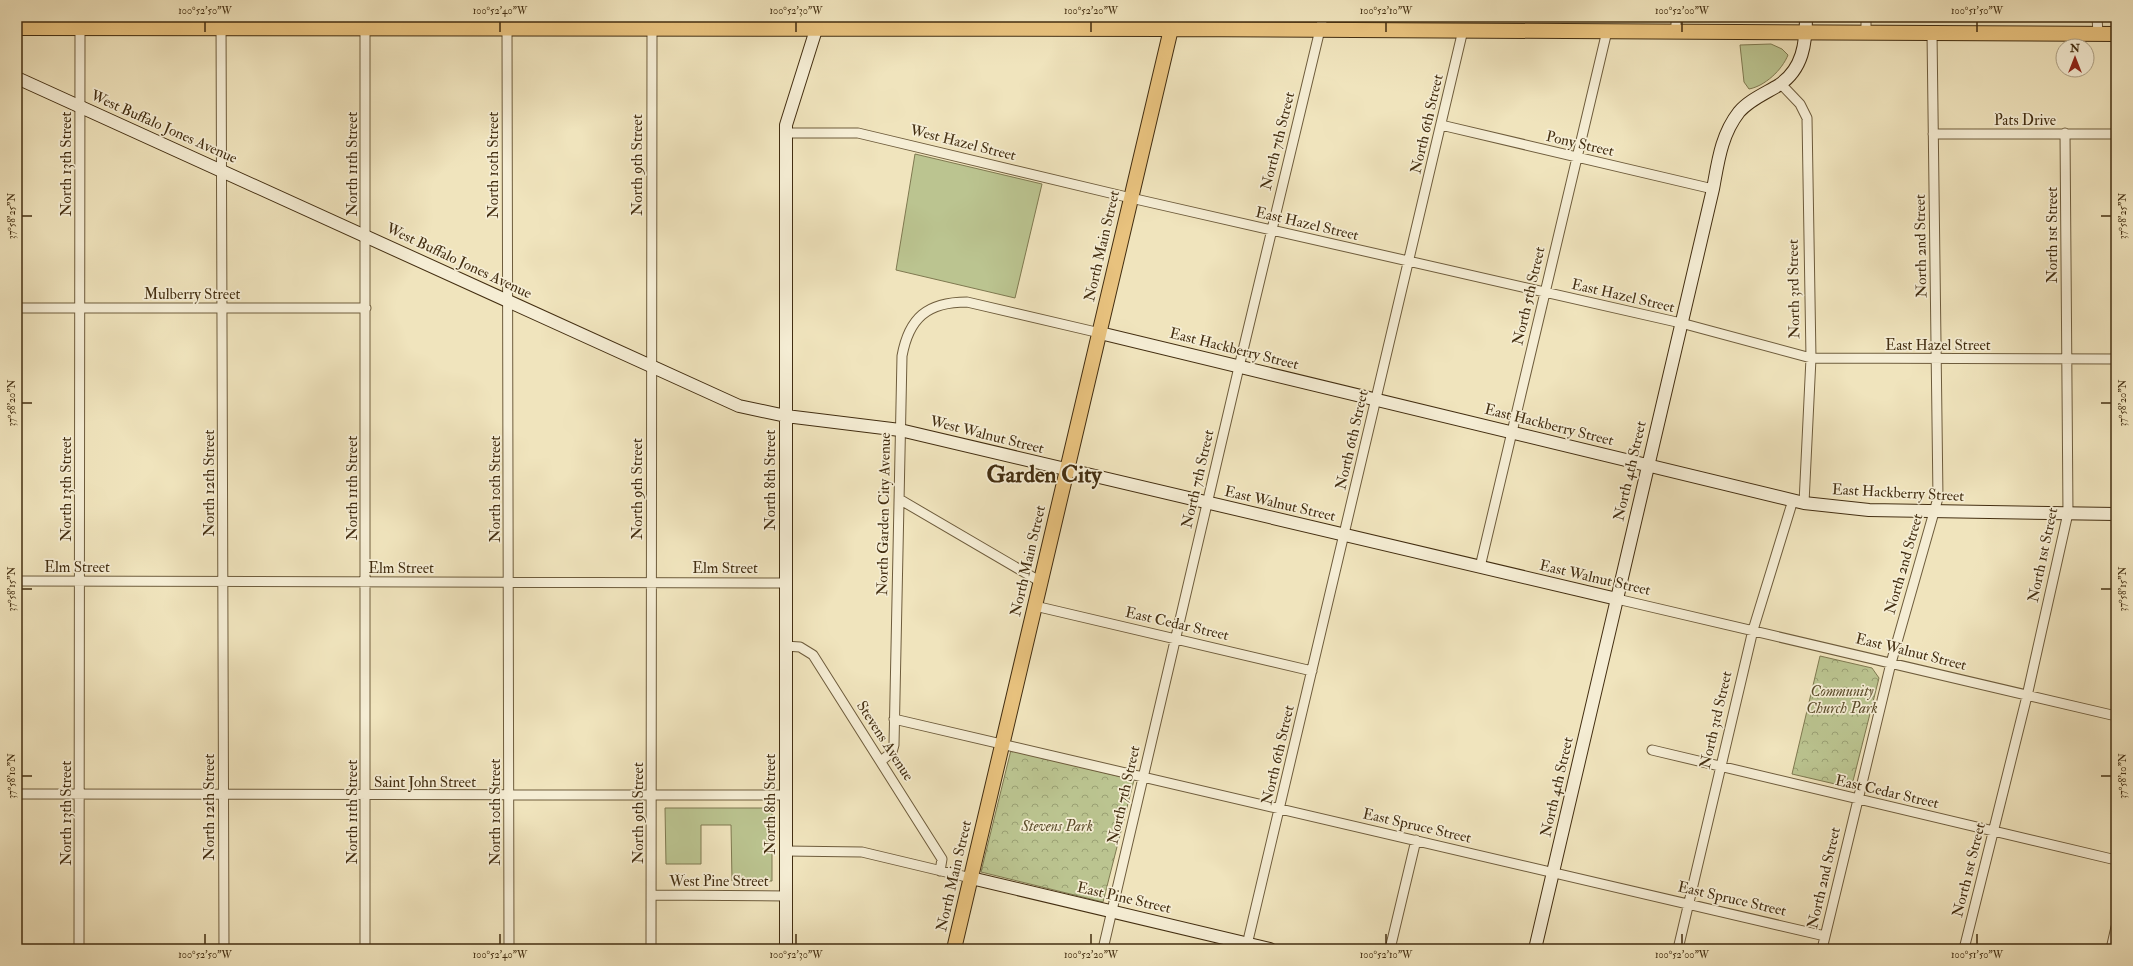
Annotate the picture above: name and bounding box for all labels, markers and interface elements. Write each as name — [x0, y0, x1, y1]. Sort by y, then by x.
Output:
text: 100°52'50"W — [178, 5, 232, 17]
text: 100°52'40"W — [473, 5, 528, 17]
text: 100°52'30"W — [770, 5, 823, 17]
text: 100°52'20"W — [1064, 5, 1119, 17]
text: 100°52'10"W — [1360, 5, 1413, 17]
text: 100°52'00"W — [1655, 5, 1710, 17]
text: 100°51'50"W — [1951, 5, 2004, 17]
north arrow — [2055, 38, 2095, 78]
text: N — [2069, 42, 2081, 55]
street label: North 6th Street — [1406, 72, 1448, 176]
street label: West Buffalo Jones Avenue — [86, 86, 240, 169]
street label: North 7th Street — [1257, 90, 1299, 192]
street label: North 13th Street — [57, 111, 76, 216]
street label: North 10th Street — [484, 111, 503, 218]
street label: Pats Drive — [1994, 111, 2056, 130]
street label: North 11th Street — [343, 112, 362, 216]
street label: North 9th Street — [628, 114, 647, 216]
street label: West Hazel Street — [907, 120, 1018, 165]
street label: Pony Street — [1544, 127, 1616, 161]
street label: North 1st Street — [2043, 187, 2062, 283]
street label: North Main Street — [1080, 188, 1124, 303]
text: 37°58'25"N — [6, 193, 18, 239]
text: 37°58'25"N — [2117, 193, 2129, 239]
street label: North 2nd Street — [1911, 194, 1931, 298]
street label: East Hazel Street — [1254, 203, 1361, 245]
street label: West Buffalo Jones Avenue — [382, 218, 535, 304]
street label: North 3rd Street — [1784, 239, 1804, 339]
street label: North 5th Street — [1508, 245, 1550, 347]
street label: East Hazel Street — [1570, 275, 1677, 317]
street label: Mulberry Street — [144, 285, 240, 304]
street label: East Hackberry Street — [1167, 324, 1301, 374]
street label: East Hazel Street — [1885, 336, 1991, 355]
text: 37°58'20"N — [6, 379, 18, 427]
text: 37°58'20"N — [2117, 379, 2129, 427]
street label: North 6th Street — [1331, 388, 1373, 492]
street label: East Hackberry Street — [1482, 400, 1616, 450]
street label: West Walnut Street — [927, 411, 1046, 458]
street label: North 4th Street — [1609, 419, 1651, 523]
street label: North 7th Street — [1177, 428, 1219, 530]
street label: North 12th Street — [200, 429, 219, 536]
street label: North 8th Street — [761, 429, 780, 530]
street label: North Garden City Avenue — [873, 432, 895, 596]
street label: North 10th Street — [486, 435, 505, 542]
street label: North 13th Street — [57, 436, 76, 541]
street label: North 11th Street — [343, 436, 362, 540]
street label: North 9th Street — [628, 438, 647, 540]
district label: Garden City — [986, 460, 1102, 490]
street label: East Hackberry Street — [1831, 480, 1965, 506]
street label: East Walnut Street — [1223, 482, 1338, 526]
street label: North Main Street — [1006, 503, 1050, 618]
street label: North 1st Street — [2024, 506, 2062, 604]
street label: North 2nd Street — [1881, 511, 1927, 616]
street label: East Walnut Street — [1538, 556, 1653, 600]
street label: Elm Street — [44, 558, 110, 577]
street label: Elm Street — [368, 559, 434, 578]
street label: Elm Street — [692, 559, 758, 578]
text: 37°58'15"N — [6, 567, 18, 611]
text: 37°58'15"N — [2117, 567, 2129, 611]
street label: East Cedar Street — [1123, 603, 1231, 645]
street label: East Walnut Street — [1854, 629, 1969, 675]
street label: North 3rd Street — [1696, 669, 1737, 771]
park label: Community Church Park — [1806, 682, 1878, 718]
street label: Stevens Avenue — [852, 697, 918, 785]
street label: North 6th Street — [1257, 703, 1299, 807]
street label: North 4th Street — [1536, 735, 1578, 839]
street label: North 7th Street — [1103, 744, 1145, 846]
text: 37°58'10"N — [6, 753, 18, 799]
street label: North 12th Street — [200, 753, 219, 860]
street label: North 8th Street — [761, 753, 780, 854]
text: 37°58'10"N — [2117, 753, 2129, 799]
street label: North 10th Street — [486, 758, 505, 865]
street label: North 13th Street — [57, 760, 76, 865]
street label: North 11th Street — [343, 760, 362, 864]
street label: North 9th Street — [629, 762, 648, 864]
street label: East Cedar Street — [1833, 771, 1941, 813]
street label: Saint John Street — [374, 773, 476, 793]
street label: East Spruce Street — [1361, 804, 1473, 849]
park label: Stevens Park — [1020, 817, 1093, 836]
street label: North Main Street — [932, 818, 976, 933]
street label: North 1st Street — [1948, 821, 1990, 919]
street label: North 2nd Street — [1803, 825, 1845, 931]
street label: West Pine Street — [668, 872, 769, 891]
street label: East Spruce Street — [1676, 877, 1788, 922]
street label: East Pine Street — [1075, 878, 1173, 918]
text: 100°52'50"W — [178, 949, 232, 961]
text: 100°52'40"W — [473, 949, 528, 961]
text: 100°52'30"W — [770, 949, 823, 961]
text: 100°52'20"W — [1064, 949, 1119, 961]
text: 100°52'10"W — [1360, 949, 1413, 961]
text: 100°52'00"W — [1655, 949, 1710, 961]
text: 100°51'50"W — [1951, 949, 2004, 961]

